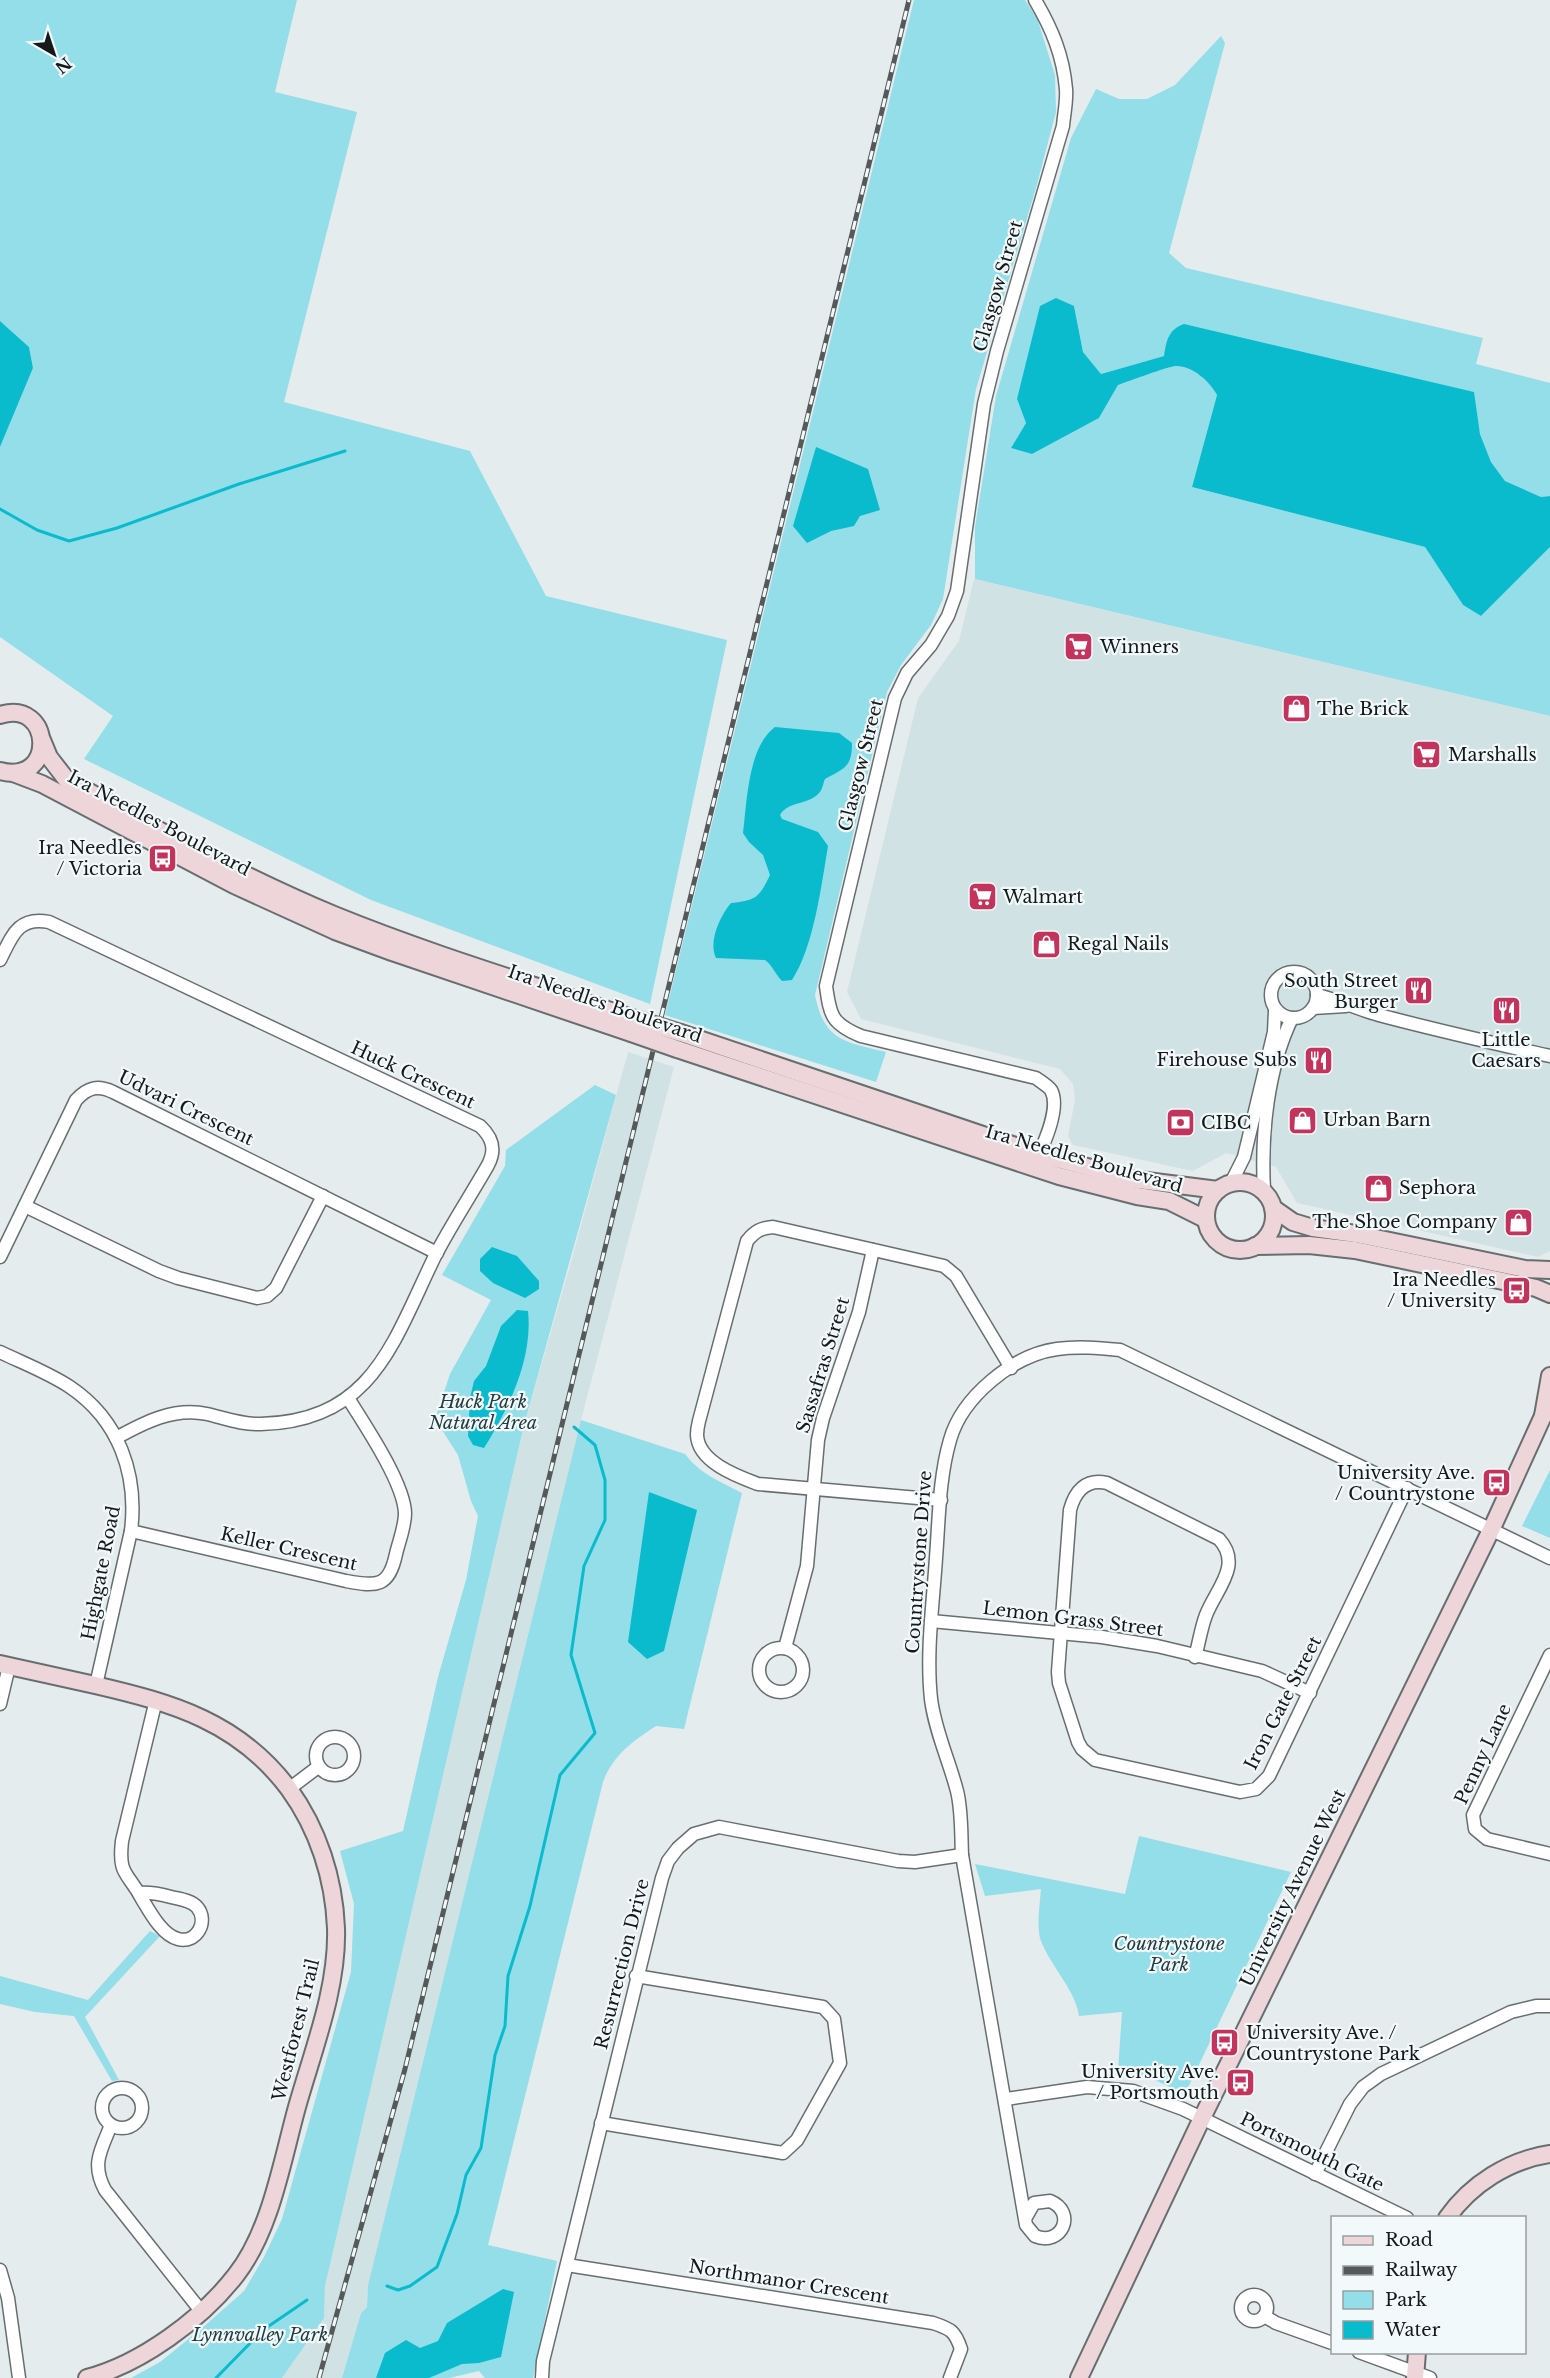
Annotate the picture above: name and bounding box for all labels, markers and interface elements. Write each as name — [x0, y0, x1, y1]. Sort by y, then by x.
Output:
north arrow — [24, 24, 84, 84]
text: N — [51, 53, 76, 78]
street label: Glasgow Street — [969, 217, 1027, 354]
supermarket icon: Winners — [1063, 631, 1095, 663]
place label: Winners — [1099, 636, 1179, 658]
shop icon: The Brick — [1280, 693, 1312, 725]
street label: Glasgow Street — [834, 696, 888, 834]
place label: The Brick — [1317, 698, 1409, 720]
supermarket icon: Marshalls — [1411, 739, 1443, 771]
place label: Marshalls — [1448, 744, 1537, 766]
street label: Ira Needles Boulevard — [64, 765, 254, 881]
place label: Ira Needles / Victoria — [38, 837, 142, 880]
bus stop icon: Ira Needles / Victoria — [147, 842, 179, 874]
supermarket icon: Walmart — [966, 881, 998, 913]
place label: Walmart — [1002, 886, 1083, 908]
shop icon: Regal Nails — [1030, 928, 1062, 960]
place label: Regal Nails — [1067, 933, 1169, 955]
street label: Ira Needles Boulevard — [505, 960, 705, 1048]
place label: South Street Burger — [1284, 970, 1398, 1013]
restaurant icon: South Street Burger — [1403, 975, 1435, 1007]
restaurant icon: Little Caesars — [1490, 995, 1522, 1027]
place label: Little Caesars — [1471, 1029, 1541, 1072]
street label: Huck Crescent — [347, 1037, 479, 1113]
restaurant icon: Firehouse Subs — [1302, 1044, 1334, 1076]
place label: Firehouse Subs — [1157, 1049, 1297, 1071]
street label: Udvari Crescent — [115, 1066, 258, 1150]
shop icon: Urban Barn — [1286, 1104, 1318, 1136]
bank icon: CIBC — [1164, 1107, 1196, 1139]
place label: Urban Barn — [1323, 1109, 1431, 1131]
place label: CIBC — [1201, 1112, 1251, 1134]
street label: Ira Needles Boulevard — [983, 1120, 1185, 1198]
shop icon: Sephora — [1362, 1172, 1394, 1204]
place label: Sephora — [1399, 1177, 1476, 1199]
shop icon: The Shoe Company — [1502, 1206, 1534, 1238]
place label: The Shoe Company — [1312, 1211, 1497, 1233]
place label: Ira Needles / University — [1387, 1269, 1496, 1312]
bus stop icon: Ira Needles / University — [1501, 1274, 1533, 1306]
street label: Sassafras Street — [792, 1294, 854, 1436]
park label: Huck Park Natural Area — [428, 1391, 537, 1434]
place label: University Ave. / Countrystone — [1335, 1462, 1475, 1505]
bus stop icon: University Ave. / Countrystone — [1480, 1467, 1512, 1499]
street label: Countrystone Drive — [902, 1470, 936, 1654]
street label: Highgate Road — [77, 1504, 125, 1642]
street label: Keller Crescent — [218, 1523, 360, 1575]
street label: Lemon Grass Street — [981, 1597, 1165, 1641]
street label: Iron Gate Street — [1240, 1632, 1326, 1774]
street label: Penny Lane — [1450, 1700, 1516, 1808]
street label: University Avenue West — [1235, 1785, 1351, 1991]
street label: Resurrection Drive — [590, 1876, 654, 2052]
park label: Countrystone Park — [1114, 1933, 1224, 1976]
street label: Westforest Trail — [267, 1956, 324, 2104]
place label: University Ave. / Countrystone Park — [1246, 2022, 1420, 2065]
bus stop icon: University Ave. / Countrystone Park — [1209, 2027, 1241, 2059]
place label: University Ave. / Portsmouth — [1081, 2061, 1219, 2104]
bus stop icon: University Ave. / Portsmouth — [1224, 2066, 1256, 2098]
street label: Portsmouth Gate — [1236, 2108, 1388, 2196]
legend — [1331, 2216, 1526, 2354]
text: Road — [1385, 2229, 1433, 2251]
street label: Northmanor Crescent — [687, 2255, 891, 2309]
text: Railway — [1385, 2259, 1458, 2281]
text: Park — [1385, 2289, 1427, 2311]
text: Water — [1384, 2319, 1441, 2341]
park label: Lynnvalley Park — [191, 2324, 328, 2346]

